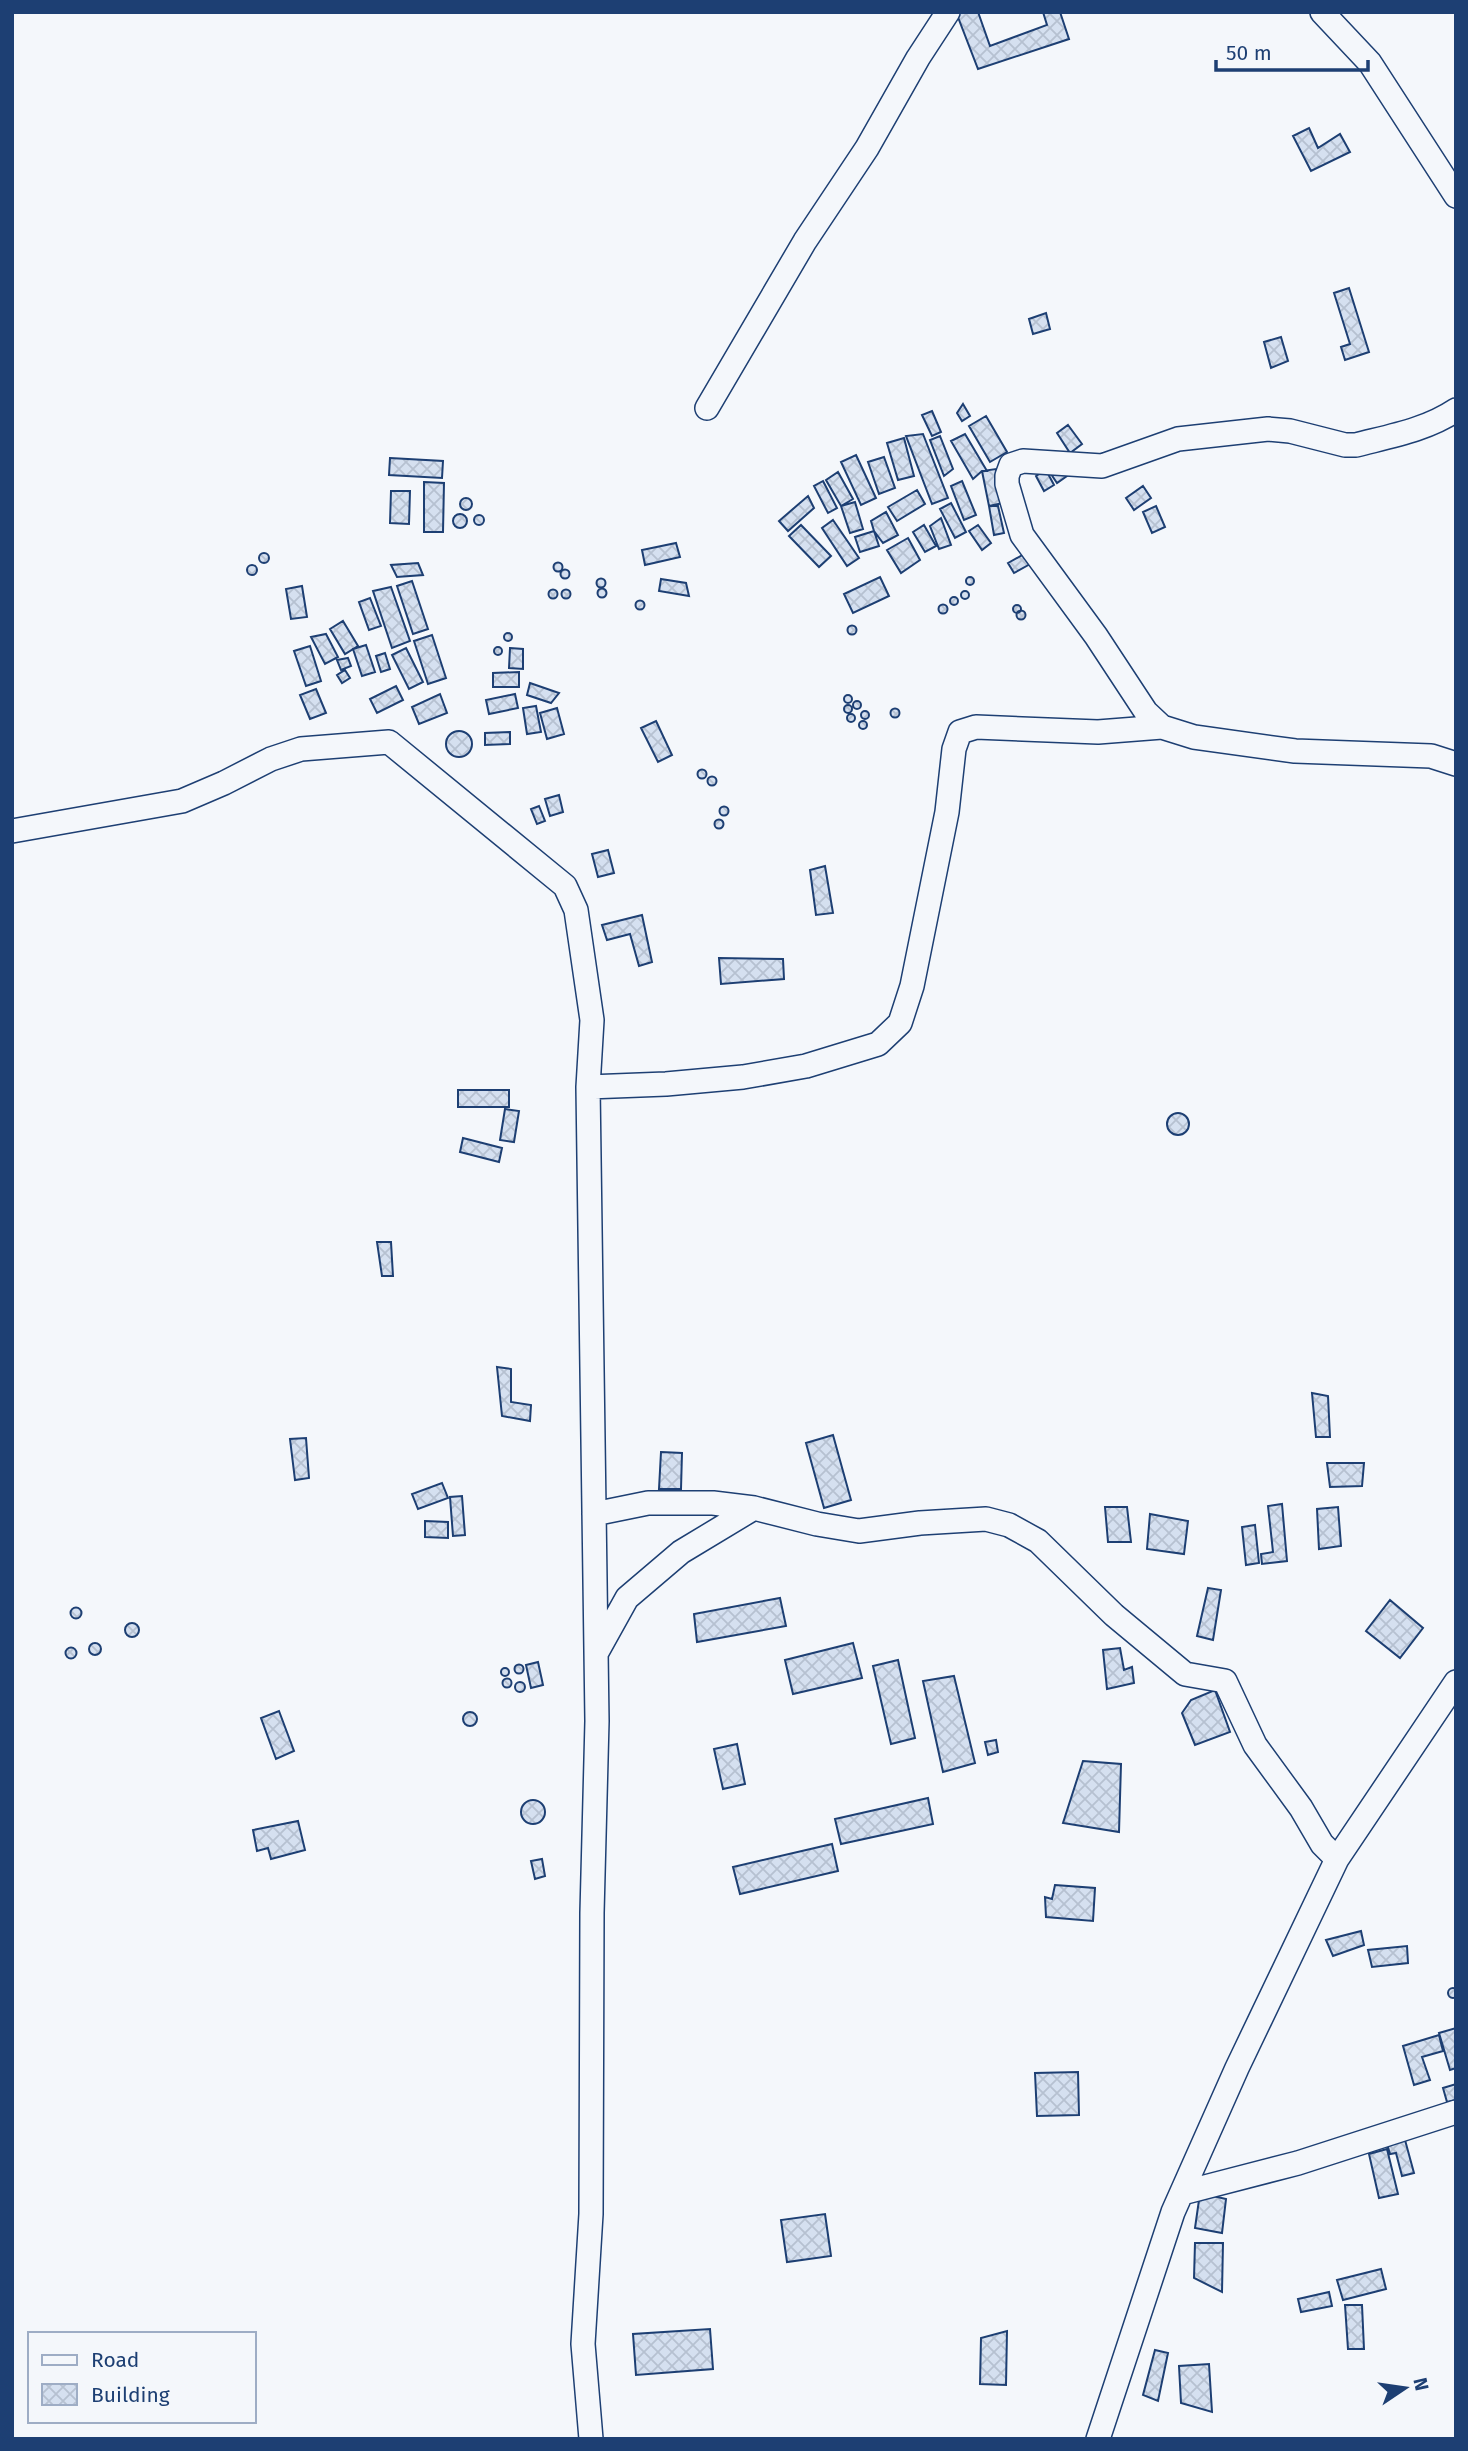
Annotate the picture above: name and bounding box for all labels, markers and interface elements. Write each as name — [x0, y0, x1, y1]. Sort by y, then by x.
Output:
scale bar — [1216, 28, 1368, 72]
text: 50 m — [1226, 40, 1272, 66]
legend — [28, 2332, 256, 2423]
text: Road — [91, 2347, 139, 2373]
north arrow — [1370, 2353, 1440, 2423]
text: N — [1408, 2376, 1434, 2393]
text: Building — [91, 2382, 170, 2408]

